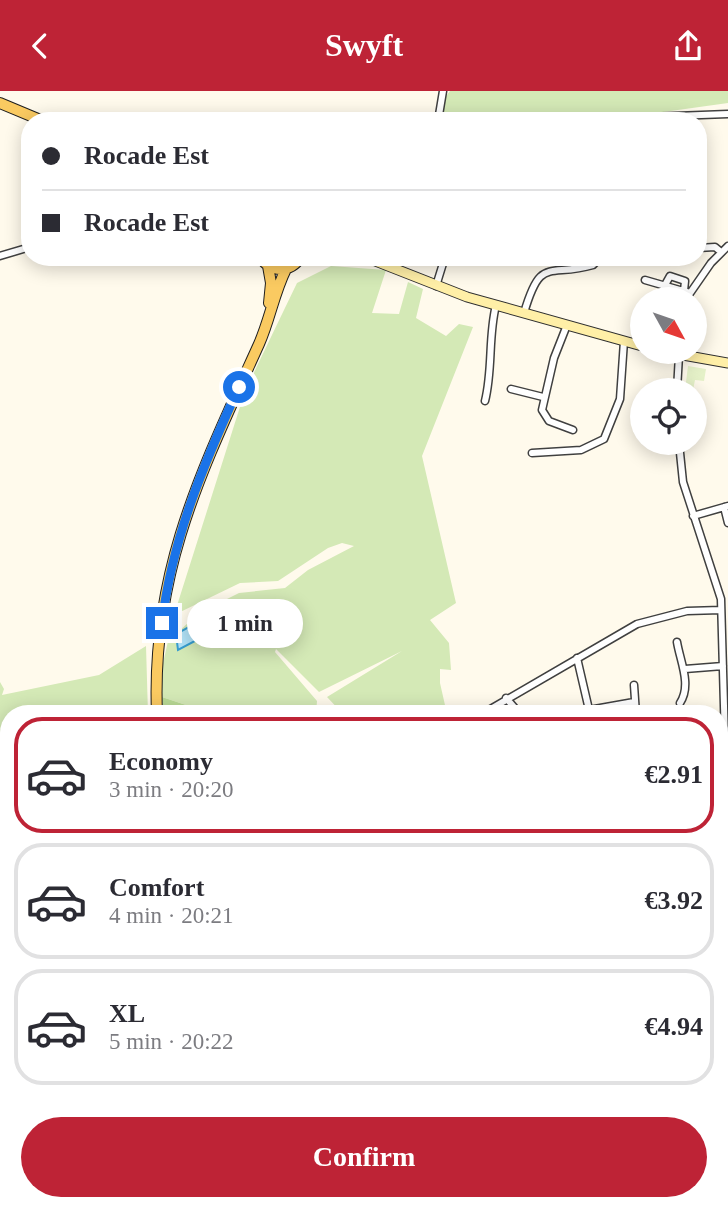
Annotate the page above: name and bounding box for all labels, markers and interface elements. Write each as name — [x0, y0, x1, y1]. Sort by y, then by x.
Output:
icon: back — [21, 27, 59, 65]
text: Swyft — [325, 27, 403, 63]
icon: share — [669, 27, 707, 65]
text: Rocade Est — [84, 141, 209, 170]
text: Rocade Est — [84, 208, 209, 237]
north arrow — [630, 287, 707, 364]
map controls — [630, 287, 707, 455]
route start — [223, 371, 255, 403]
button: locate — [630, 378, 707, 455]
callout: 1 min — [186, 599, 302, 647]
route end — [146, 607, 178, 639]
text: 1 min — [217, 611, 273, 636]
icon: car — [25, 744, 88, 807]
text: Economy — [109, 747, 213, 776]
text: €2.91 — [645, 760, 703, 789]
text: 3 min · 20:20 — [109, 777, 234, 802]
icon: car — [25, 870, 88, 933]
text: Comfort — [109, 873, 204, 902]
text: €3.92 — [645, 886, 703, 915]
text: 4 min · 20:21 — [109, 903, 234, 928]
icon: car — [25, 996, 88, 1059]
text: XL — [109, 999, 145, 1028]
text: €4.94 — [645, 1012, 703, 1041]
text: 5 min · 20:22 — [109, 1029, 234, 1054]
button: Confirm — [21, 1117, 707, 1197]

